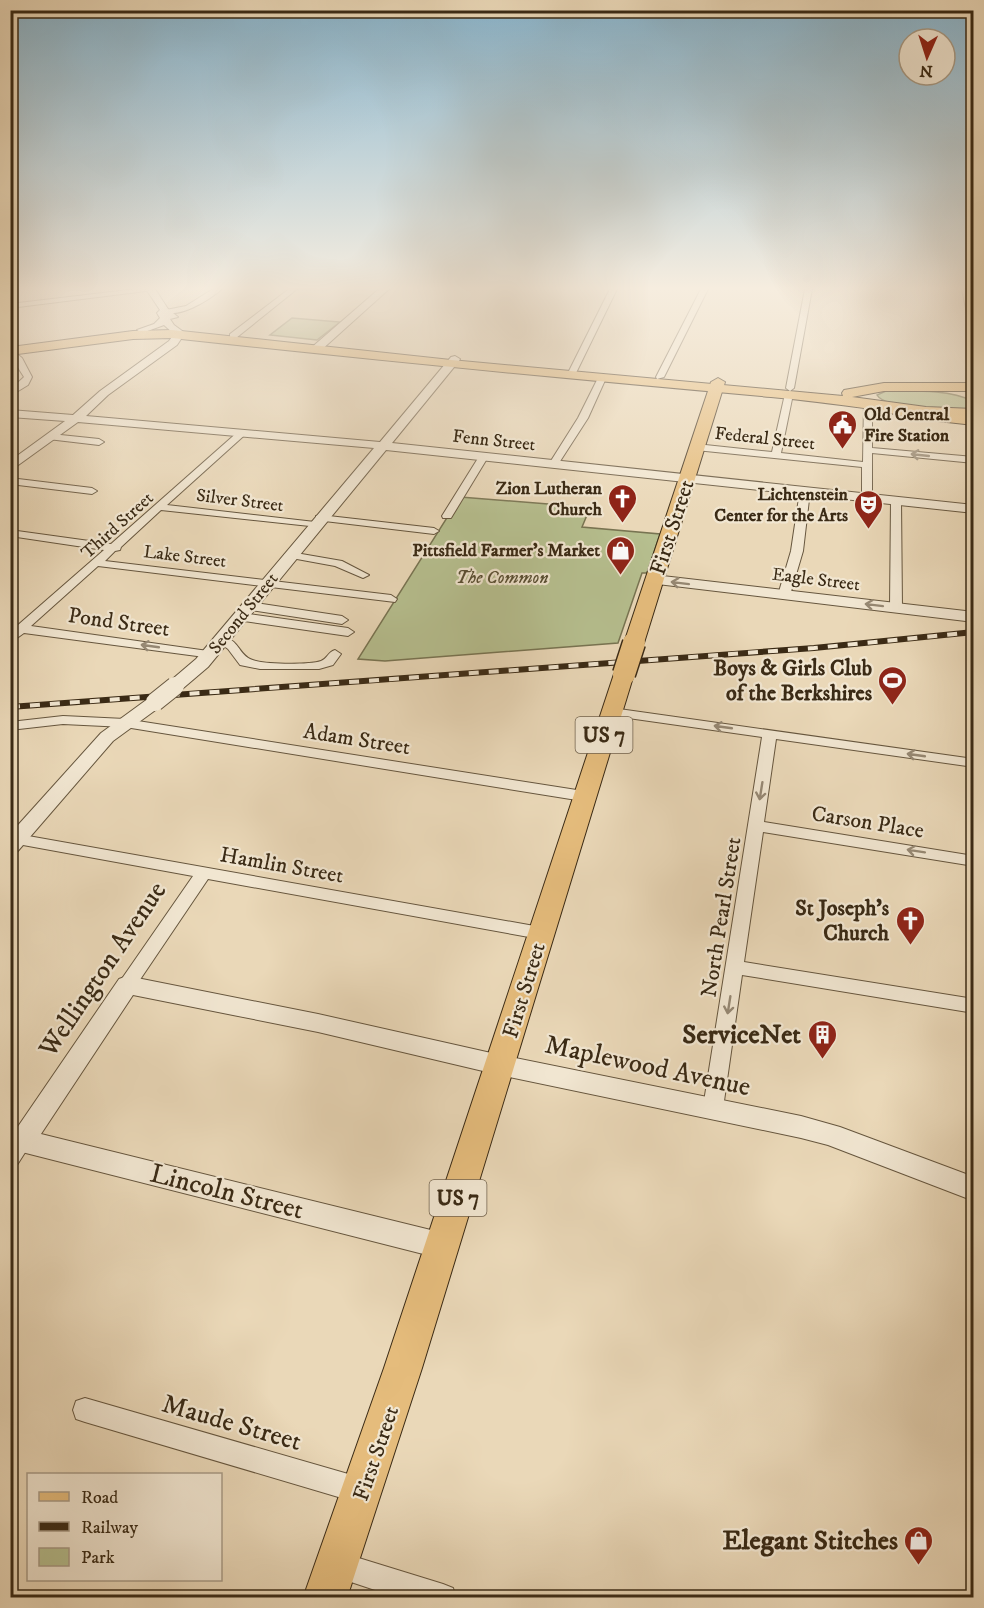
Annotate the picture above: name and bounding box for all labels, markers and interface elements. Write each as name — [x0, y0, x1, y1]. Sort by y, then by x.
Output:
north arrow — [897, 27, 957, 87]
text: N — [919, 61, 933, 81]
place label: Old Central Fire Station — [864, 404, 950, 447]
public building icon: Old Central Fire Station — [827, 408, 859, 450]
street label: Federal Street — [714, 423, 816, 455]
street label: Fenn Street — [451, 426, 537, 456]
one-way arrow — [911, 449, 931, 460]
street label: First Street — [644, 476, 700, 578]
place label: Zion Lutheran Church — [496, 478, 603, 521]
church icon: Zion Lutheran Church — [607, 482, 639, 524]
place label: Lichtenstein Center for the Arts — [714, 484, 849, 527]
street label: Silver Street — [195, 485, 285, 517]
street label: Third Street — [77, 487, 159, 564]
theatre icon: Lichtenstein Center for the Arts — [853, 488, 885, 530]
shop icon: Pittsfield Farmer's Market — [605, 534, 637, 576]
place label: Pittsfield Farmer's Market — [412, 540, 600, 562]
street label: Lake Street — [142, 541, 228, 573]
street label: Eagle Street — [771, 564, 861, 596]
park label: The Common — [456, 567, 548, 589]
street label: Second Street — [204, 568, 283, 659]
one-way arrow — [671, 577, 690, 588]
one-way arrow — [864, 600, 884, 611]
street label: Pond Street — [66, 602, 171, 643]
one-way arrow — [141, 641, 161, 652]
place label: Boys & Girls Club of the Berkshires — [713, 655, 873, 707]
sports icon: Boys & Girls Club of the Berkshires — [877, 664, 909, 706]
road number: US 7 — [576, 717, 632, 753]
street label: Adam Street — [302, 718, 412, 761]
one-way arrow — [713, 721, 733, 732]
one-way arrow — [906, 749, 926, 760]
one-way arrow — [756, 781, 767, 801]
street label: Carson Place — [810, 800, 926, 845]
street label: North Pearl Street — [695, 835, 747, 999]
street label: Hamlin Street — [218, 841, 346, 890]
one-way arrow — [906, 846, 926, 857]
street label: Wellington Avenue — [31, 875, 174, 1065]
place label: St Joseph's Church — [795, 895, 890, 947]
church icon: St Joseph's Church — [894, 904, 926, 946]
street label: First Street — [497, 939, 552, 1041]
one-way arrow — [724, 994, 735, 1014]
place label: ServiceNet — [682, 1018, 801, 1052]
building icon: ServiceNet — [806, 1018, 838, 1060]
street label: Maplewood Avenue — [542, 1028, 754, 1104]
street label: Lincoln Street — [146, 1156, 307, 1228]
road number: US 7 — [430, 1180, 486, 1216]
street label: Maude Street — [158, 1387, 306, 1459]
street label: First Street — [348, 1403, 405, 1504]
legend — [27, 1473, 222, 1581]
text: Road — [81, 1487, 118, 1509]
text: Railway — [81, 1517, 139, 1539]
place label: Elegant Stitches — [722, 1524, 898, 1558]
shop icon: Elegant Stitches — [903, 1524, 935, 1566]
text: Park — [81, 1547, 115, 1569]

